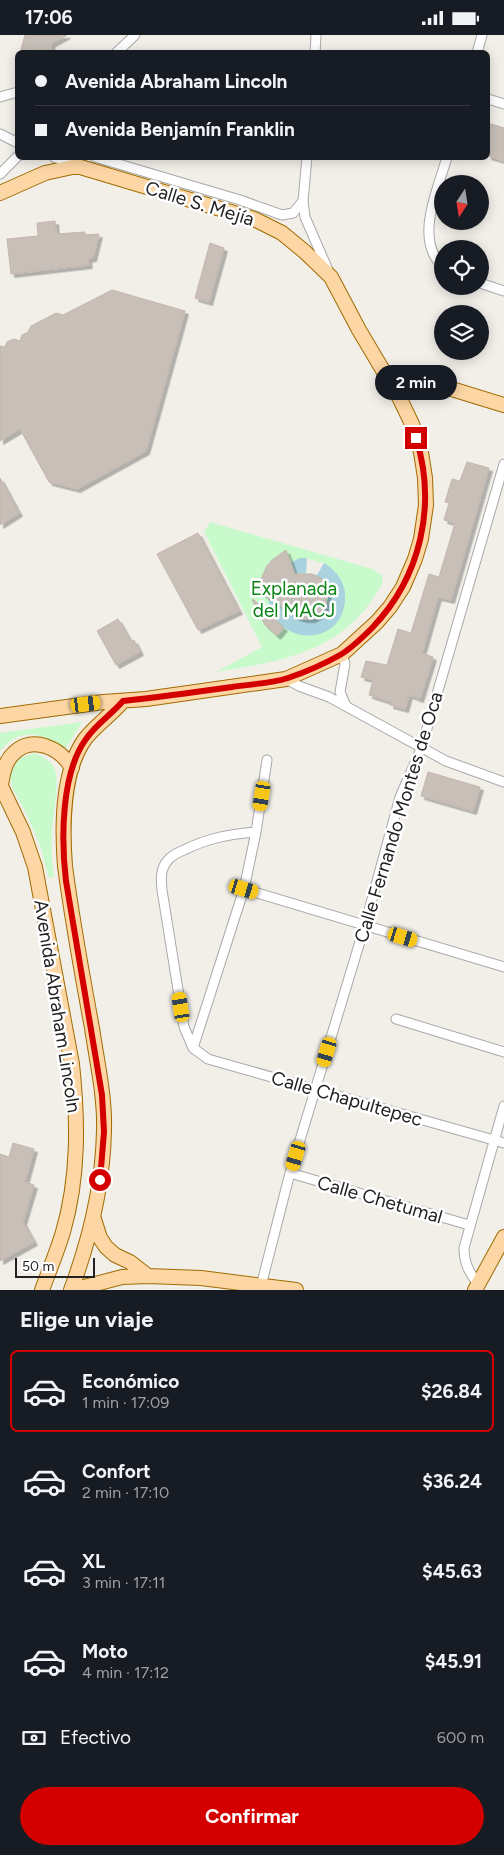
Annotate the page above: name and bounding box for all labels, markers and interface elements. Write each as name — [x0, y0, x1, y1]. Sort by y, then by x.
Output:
text: 17:06 — [25, 6, 73, 29]
text: Avenida Abraham Lincoln — [65, 70, 287, 93]
text: Avenida Benjamín Franklin — [65, 118, 295, 141]
north arrow — [434, 175, 489, 230]
map controls — [434, 175, 489, 360]
street label: Calle S. Mejía — [143, 176, 257, 231]
button: locate — [434, 240, 489, 295]
button: layers — [434, 305, 489, 360]
callout: 2 min — [375, 365, 457, 401]
text: 2 min — [396, 373, 436, 392]
route end — [405, 427, 427, 449]
park label: Explanada del MACJ — [251, 577, 337, 622]
street label: Calle Fernando Montes de Oca — [349, 689, 448, 945]
car — [70, 695, 101, 713]
car — [252, 780, 271, 812]
car — [227, 877, 260, 901]
street label: Avenida Abraham Lincoln — [29, 898, 86, 1114]
car — [386, 925, 419, 949]
car — [171, 991, 190, 1023]
car — [315, 1035, 338, 1069]
street label: Calle Chapultepec — [269, 1066, 425, 1131]
car — [284, 1139, 307, 1173]
route start — [89, 1169, 111, 1191]
street label: Calle Chetumal — [315, 1171, 445, 1228]
scale bar — [15, 1255, 95, 1278]
text: 50 m — [22, 1258, 54, 1275]
text: Elige un viaje — [20, 1306, 153, 1333]
icon: car — [22, 1369, 67, 1414]
text: Económico — [82, 1370, 179, 1393]
text: $26.84 — [421, 1380, 482, 1403]
text: 1 min · 17:09 — [82, 1393, 169, 1412]
icon: car — [22, 1459, 67, 1504]
text: Confort — [82, 1460, 151, 1483]
text: $36.24 — [422, 1470, 482, 1493]
text: 2 min · 17:10 — [82, 1483, 169, 1502]
icon: car — [22, 1549, 67, 1594]
text: XL — [82, 1550, 105, 1573]
text: $45.63 — [422, 1560, 482, 1583]
text: 3 min · 17:11 — [82, 1573, 165, 1592]
icon: car — [22, 1639, 67, 1684]
text: Moto — [82, 1640, 128, 1663]
text: $45.91 — [425, 1650, 482, 1673]
text: 4 min · 17:12 — [82, 1663, 169, 1682]
icon: cash — [20, 1724, 48, 1752]
text: Efectivo — [60, 1726, 131, 1749]
text: 600 m — [437, 1728, 484, 1747]
button: Confirmar — [20, 1787, 484, 1845]

